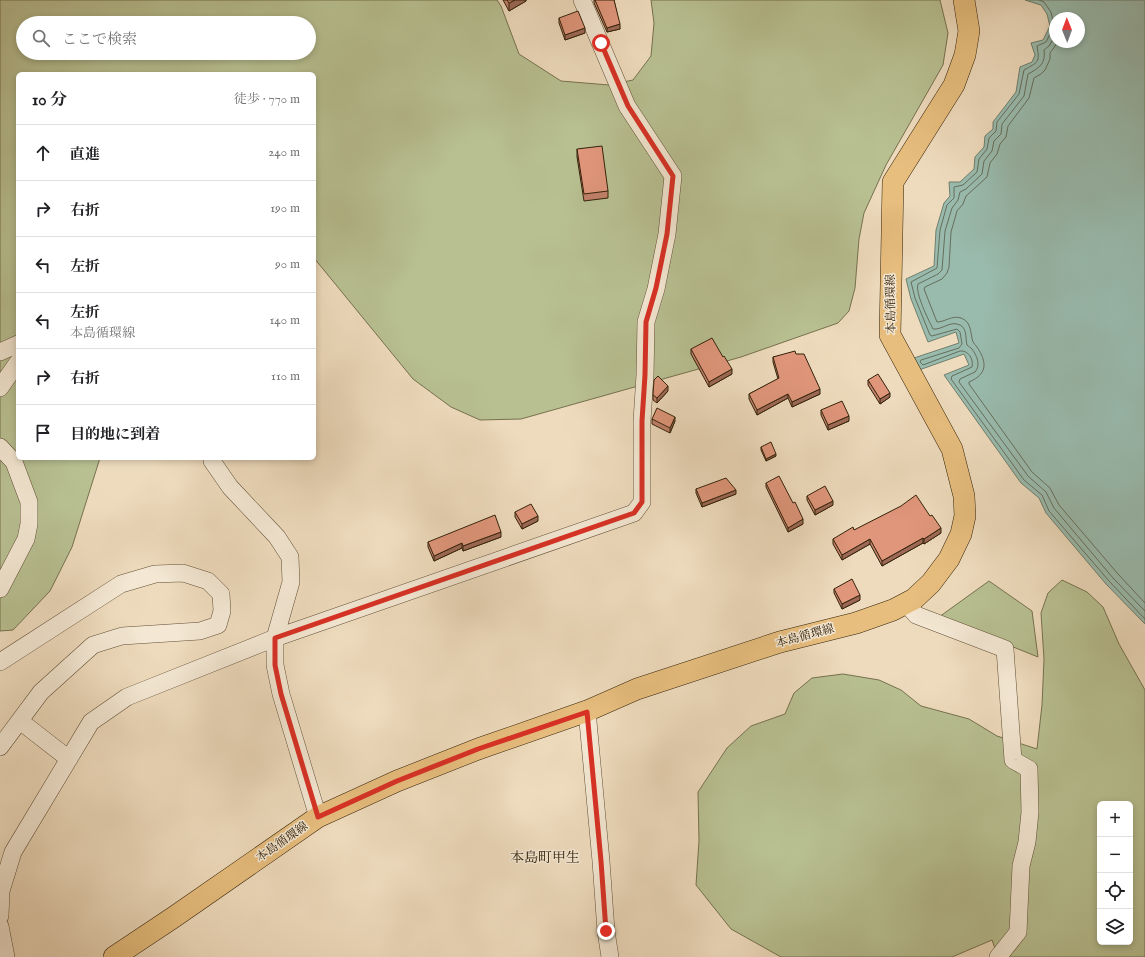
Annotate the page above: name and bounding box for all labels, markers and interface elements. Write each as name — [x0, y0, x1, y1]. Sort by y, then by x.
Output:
north arrow — [1049, 12, 1085, 48]
search box — [16, 16, 316, 60]
icon: search — [30, 27, 52, 49]
text: ここで検索 — [62, 30, 137, 49]
route start — [592, 34, 610, 52]
text: 10 分 — [32, 90, 67, 111]
text: 徒歩 · 770 m — [234, 91, 300, 108]
icon: ahead — [32, 142, 54, 164]
text: 240 m — [268, 144, 300, 161]
text: 直進 — [70, 145, 100, 164]
icon: right — [32, 198, 54, 220]
text: 190 m — [270, 200, 300, 217]
text: 右折 — [70, 201, 100, 220]
icon: left — [32, 254, 54, 276]
text: 90 m — [275, 256, 300, 273]
text: 左折 — [70, 257, 100, 276]
street label: 本島循環線 — [883, 274, 899, 334]
text: 左折 — [70, 303, 100, 322]
icon: left — [32, 310, 54, 332]
text: 140 m — [270, 312, 300, 329]
text: 本島循環線 — [70, 325, 135, 342]
icon: right — [32, 366, 54, 388]
text: 110 m — [271, 368, 300, 385]
text: 右折 — [70, 369, 100, 388]
icon: arrive — [32, 422, 54, 444]
text: 目的地に到着 — [70, 425, 160, 444]
street label: 本島循環線 — [774, 621, 836, 651]
map controls — [1097, 801, 1133, 945]
button: + — [1097, 801, 1133, 837]
street label: 本島循環線 — [253, 819, 311, 865]
button: − — [1097, 837, 1133, 873]
district label: 本島町甲生 — [510, 849, 580, 867]
button: locate — [1097, 873, 1133, 909]
button: layers — [1097, 909, 1133, 945]
route end — [597, 922, 615, 940]

